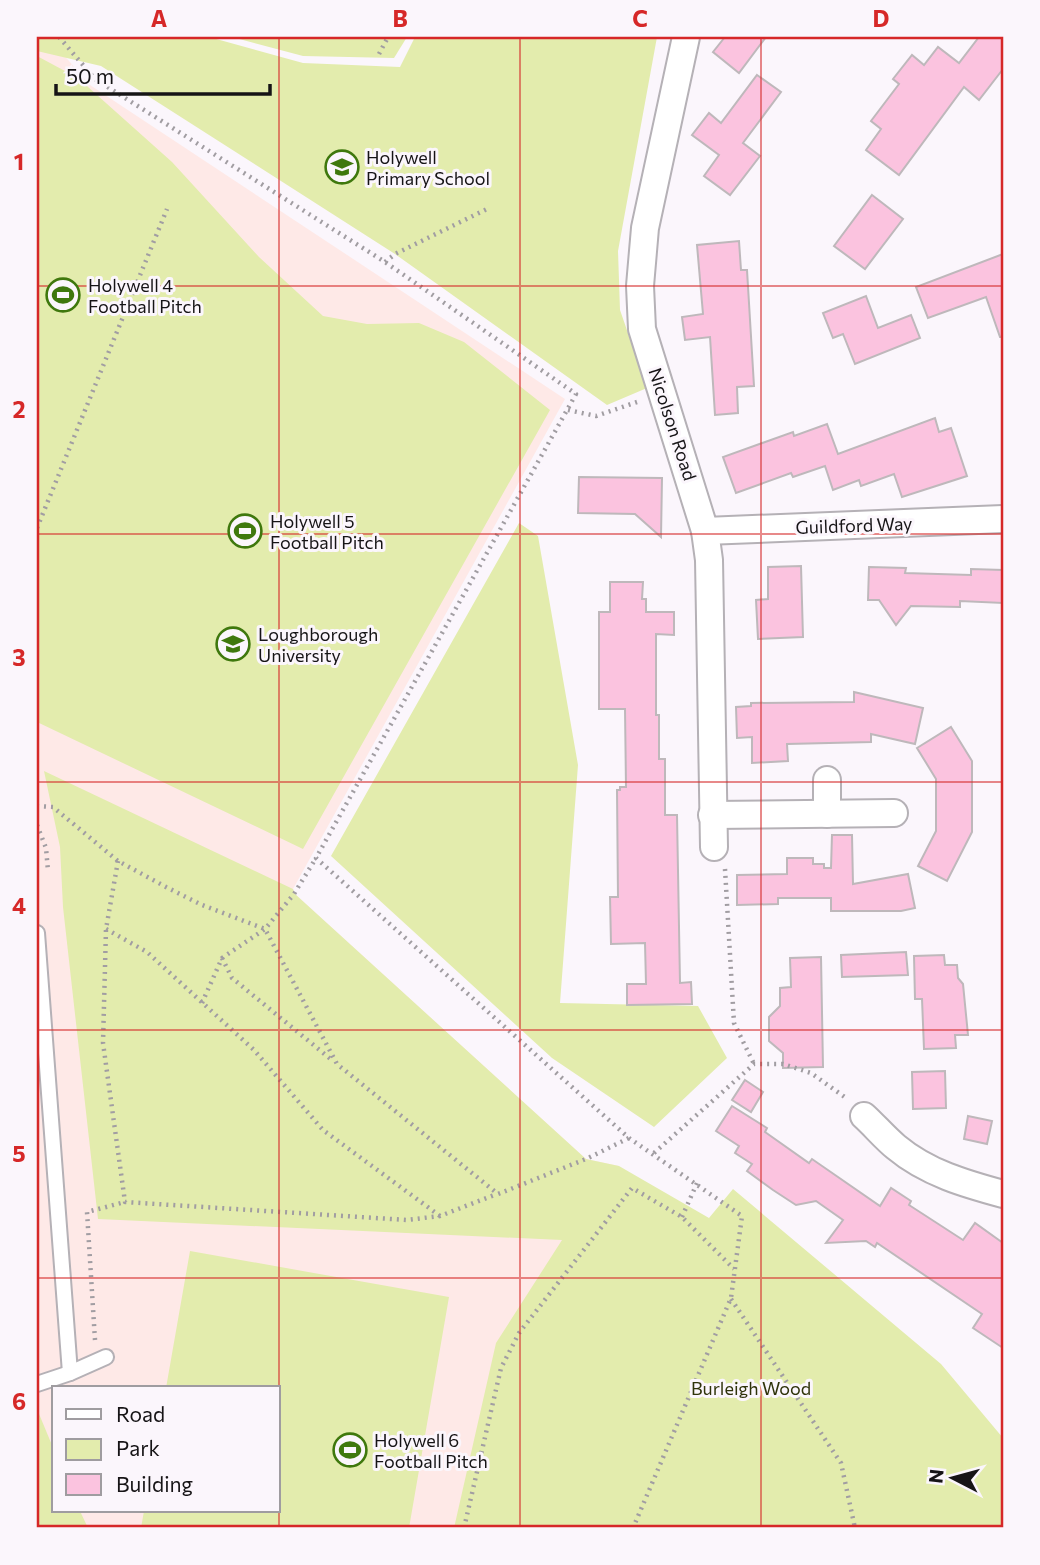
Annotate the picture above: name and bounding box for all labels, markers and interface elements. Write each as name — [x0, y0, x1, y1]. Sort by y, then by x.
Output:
text: A — [151, 4, 168, 32]
text: B — [392, 4, 408, 32]
text: C — [632, 4, 648, 32]
text: D — [873, 4, 890, 32]
scale bar — [56, 52, 270, 96]
text: 50 m — [66, 63, 114, 88]
place label: Holywell Primary School — [366, 146, 490, 189]
text: 1 — [14, 147, 24, 175]
school or university icon: Holywell Primary School — [323, 148, 361, 186]
place label: Holywell 4 Football Pitch — [88, 274, 202, 317]
sports icon: Holywell 4 Football Pitch — [44, 276, 82, 314]
street label: Nicolson Road — [644, 365, 702, 483]
text: 2 — [12, 395, 26, 423]
place label: Holywell 5 Football Pitch — [270, 510, 384, 553]
sports icon: Holywell 5 Football Pitch — [226, 512, 264, 550]
street label: Guildford Way — [795, 512, 913, 538]
place label: Loughborough University — [258, 623, 378, 666]
school or university icon: Loughborough University — [214, 625, 252, 663]
text: 3 — [12, 643, 26, 671]
text: 4 — [12, 891, 26, 919]
text: 5 — [12, 1139, 26, 1167]
park label: Burleigh Wood — [691, 1377, 811, 1399]
legend — [52, 1386, 280, 1512]
text: 6 — [12, 1387, 26, 1415]
text: Road — [116, 1401, 165, 1426]
place label: Holywell 6 Football Pitch — [374, 1429, 488, 1472]
sports icon: Holywell 6 Football Pitch — [331, 1431, 369, 1469]
text: Park — [116, 1435, 160, 1460]
north arrow — [918, 1442, 988, 1512]
text: N — [923, 1468, 948, 1484]
text: Building — [116, 1471, 193, 1496]

